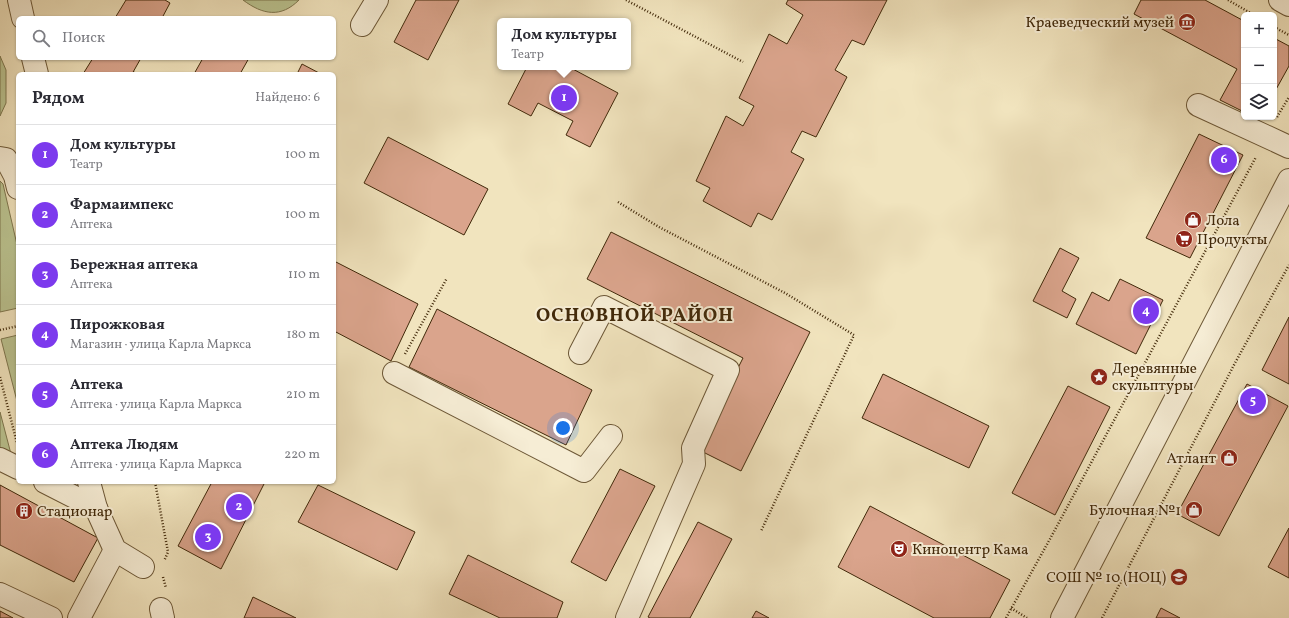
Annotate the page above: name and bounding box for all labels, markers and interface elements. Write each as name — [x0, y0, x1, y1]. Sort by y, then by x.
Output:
museum icon: Краеведческий музей — [1177, 12, 1197, 32]
map controls — [1241, 12, 1277, 120]
button: + — [1241, 12, 1277, 48]
place label: Краеведческий музей — [1025, 13, 1174, 34]
search box — [16, 16, 336, 60]
popup — [497, 18, 631, 70]
text: Дом культуры — [511, 25, 617, 46]
icon: search — [30, 27, 52, 49]
text: Поиск — [62, 28, 105, 49]
text: Театр — [511, 46, 544, 64]
button: − — [1241, 48, 1277, 84]
pin: 1 — [551, 83, 577, 113]
button: layers — [1241, 84, 1277, 120]
text: Рядом — [32, 87, 85, 110]
text: Найдено: 6 — [255, 89, 320, 107]
text: Дом культуры — [70, 135, 176, 156]
pin: 6 — [1211, 145, 1237, 175]
text: 1 — [42, 146, 48, 164]
text: 100 m — [285, 146, 320, 164]
text: Театр — [70, 156, 103, 174]
text: Фармаимпекс — [70, 195, 174, 216]
text: 2 — [42, 206, 48, 224]
text: 100 m — [285, 206, 320, 224]
shop icon: Лола — [1183, 210, 1203, 230]
place label: Лола — [1206, 211, 1240, 232]
text: Аптека — [70, 216, 113, 234]
supermarket icon: Продукты — [1174, 229, 1194, 249]
place label: Продукты — [1197, 230, 1268, 251]
text: Бережная аптека — [70, 255, 198, 276]
text: 3 — [42, 266, 48, 284]
text: 110 m — [288, 266, 320, 284]
text: Аптека — [70, 276, 113, 294]
pin: 4 — [1133, 296, 1159, 326]
district label: ОСНОВНОЙ РАЙОН — [536, 303, 734, 329]
text: Пирожковая — [70, 315, 165, 336]
text: 4 — [41, 326, 49, 344]
text: 180 m — [286, 326, 320, 344]
text: Магазин · улица Карла Маркса — [70, 336, 252, 354]
place label: Деревянные скульптуры — [1112, 359, 1197, 397]
place icon: Деревянные скульптуры — [1089, 367, 1109, 387]
text: Аптека — [70, 375, 123, 396]
text: 5 — [42, 386, 48, 404]
text: 210 m — [286, 386, 320, 404]
pin: 5 — [1240, 386, 1266, 416]
text: Аптека · улица Карла Маркса — [70, 396, 242, 414]
your location — [553, 418, 573, 438]
text: Аптека Людям — [70, 435, 178, 456]
text: 6 — [41, 446, 49, 464]
text: 220 m — [284, 446, 320, 464]
shop icon: Атлант — [1219, 448, 1239, 468]
place label: Атлант — [1167, 449, 1216, 470]
text: Аптека · улица Карла Маркса — [70, 456, 242, 474]
pin: 2 — [226, 492, 252, 522]
shop icon: Булочная №1 — [1184, 500, 1204, 520]
building icon: Стационар — [14, 501, 34, 521]
place label: Булочная №1 — [1089, 501, 1181, 522]
place label: Стационар — [37, 502, 112, 523]
pin: 3 — [195, 522, 221, 552]
theatre icon: Киноцентр Кама — [889, 539, 909, 559]
place label: Киноцентр Кама — [912, 540, 1028, 561]
school or university icon: СОШ № 10 (НОЦ) — [1169, 567, 1189, 587]
place label: СОШ № 10 (НОЦ) — [1046, 568, 1166, 589]

